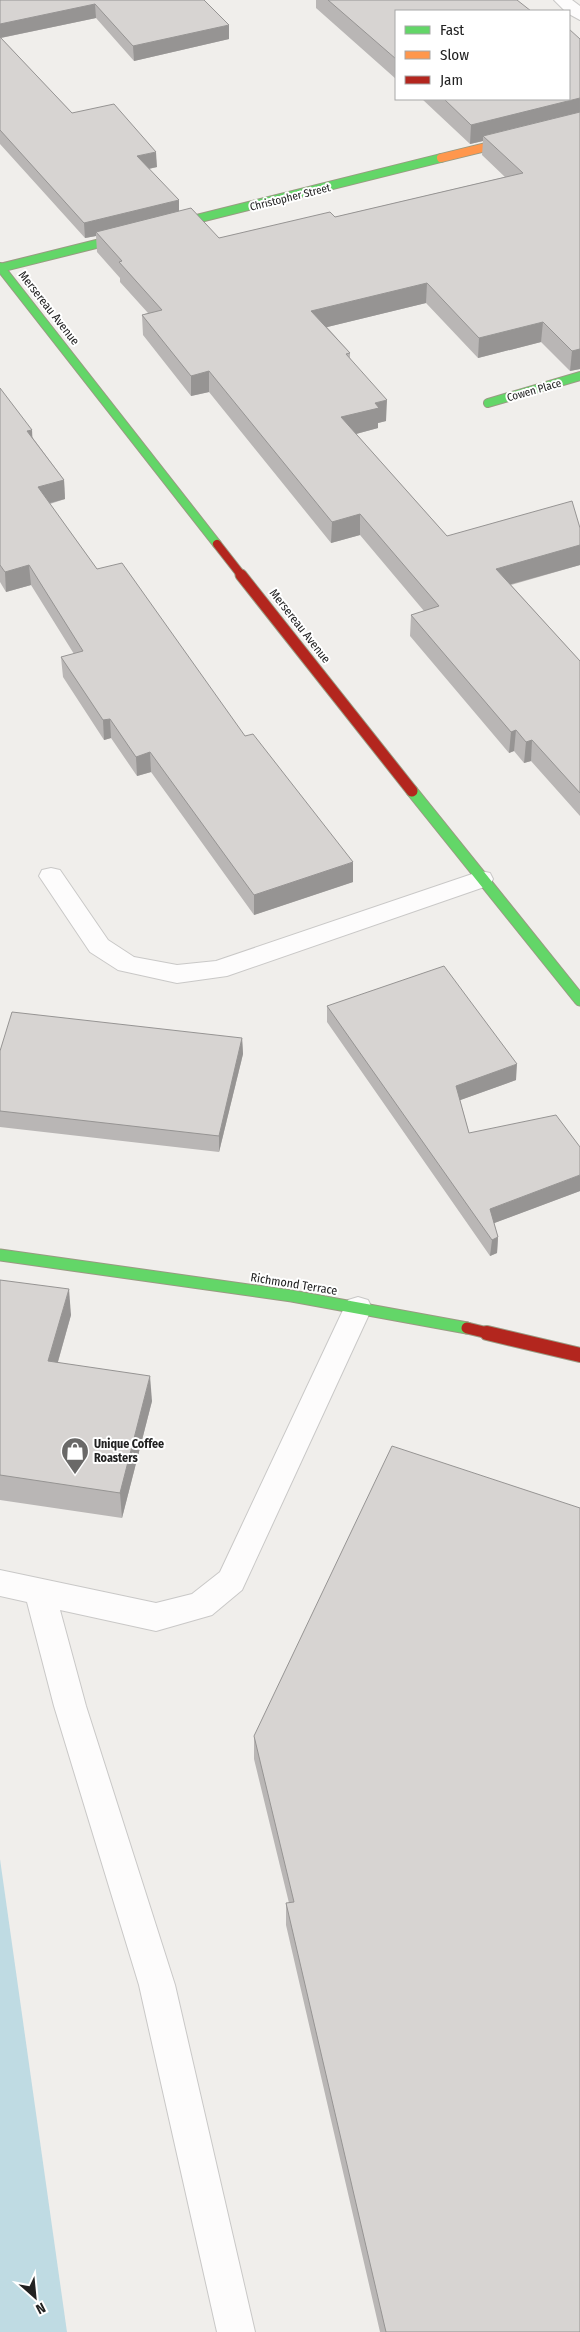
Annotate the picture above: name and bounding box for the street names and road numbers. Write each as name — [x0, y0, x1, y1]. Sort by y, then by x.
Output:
street label: Christopher Street — [249, 181, 332, 214]
street label: Mersereau Avenue — [16, 268, 82, 348]
street label: Cowen Place — [505, 377, 563, 404]
street label: Mersereau Avenue — [267, 586, 333, 666]
street label: Richmond Terrace — [250, 1270, 338, 1298]

